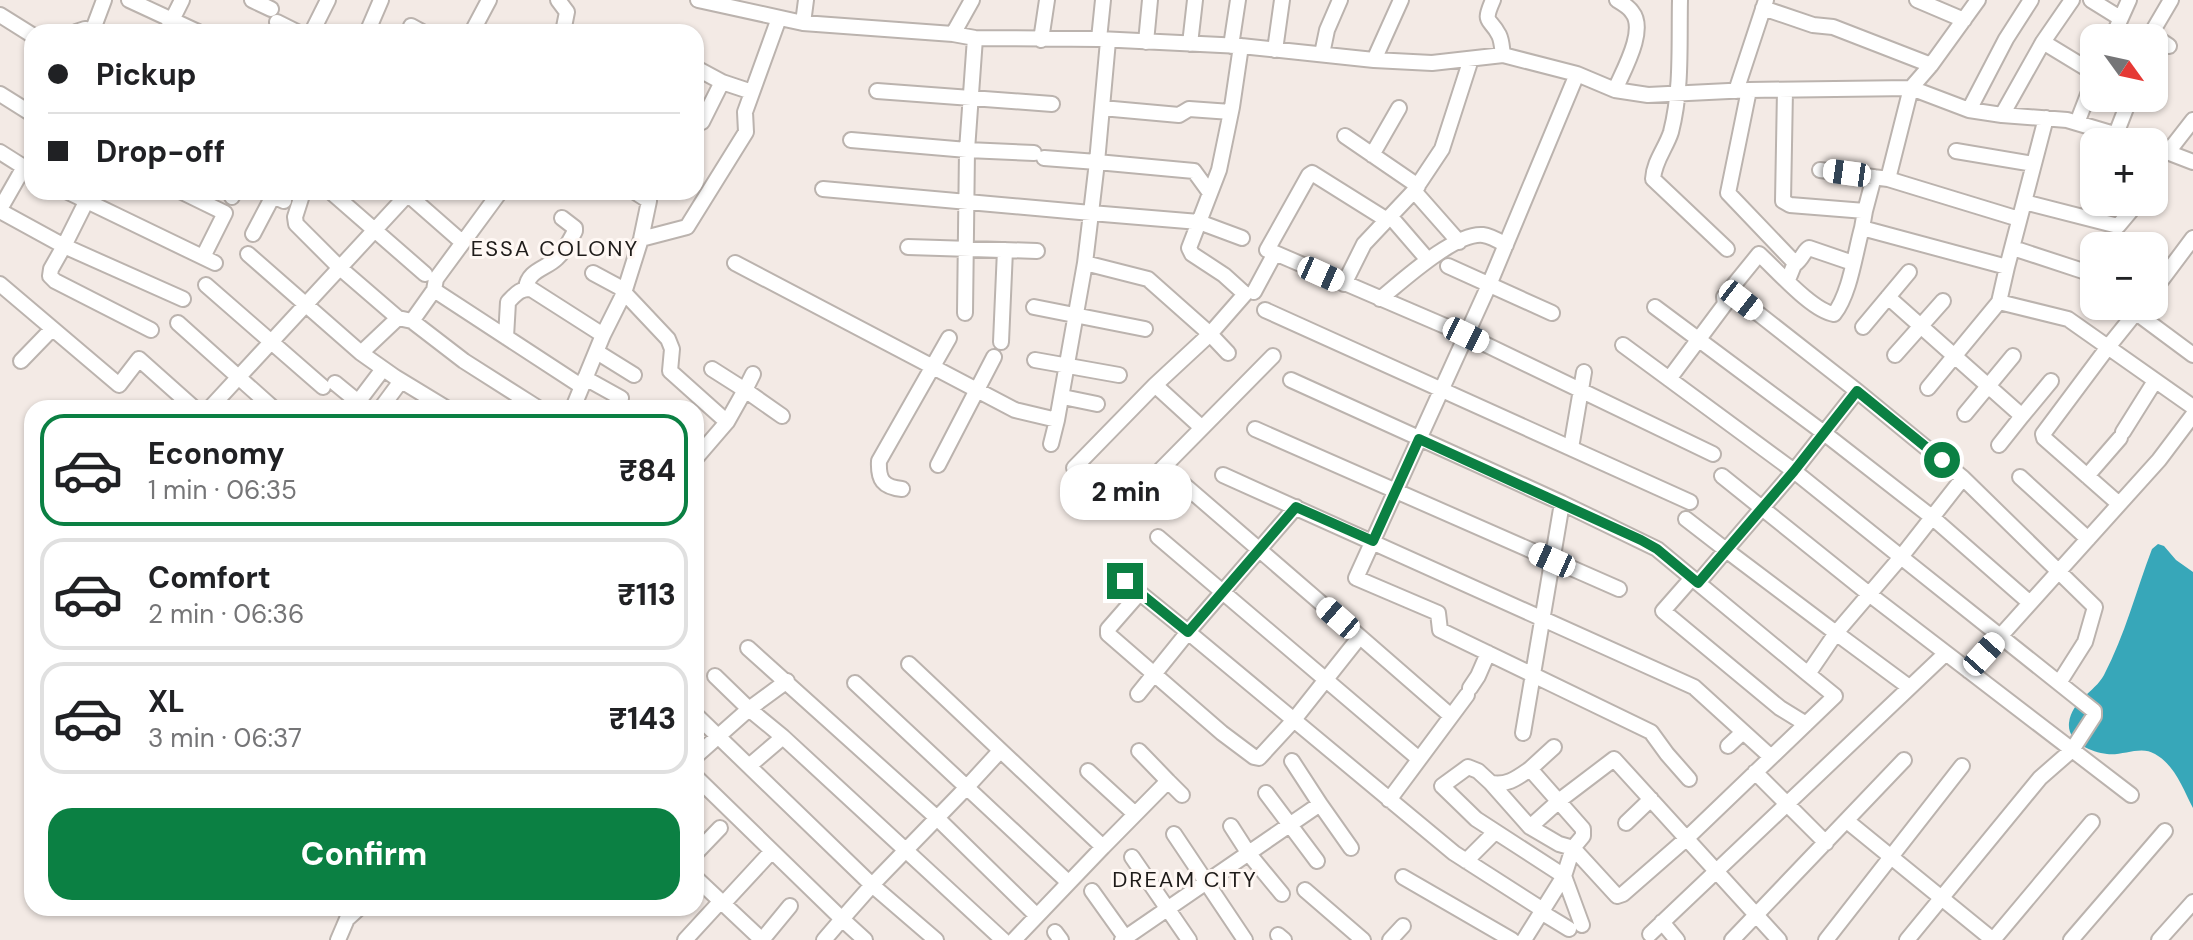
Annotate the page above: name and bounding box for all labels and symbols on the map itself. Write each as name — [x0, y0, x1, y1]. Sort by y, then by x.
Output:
north arrow — [2080, 24, 2168, 112]
car — [1822, 158, 1872, 188]
district label: ESSA COLONY — [471, 234, 639, 263]
car — [1294, 253, 1348, 295]
car — [1715, 276, 1767, 324]
car — [1439, 314, 1493, 356]
route start — [1924, 442, 1960, 478]
callout: 2 min — [1059, 465, 1191, 521]
car — [1525, 539, 1579, 581]
route end — [1107, 563, 1143, 599]
car — [1312, 593, 1364, 643]
car — [1959, 628, 2009, 680]
district label: DREAM CITY — [1112, 865, 1258, 894]

